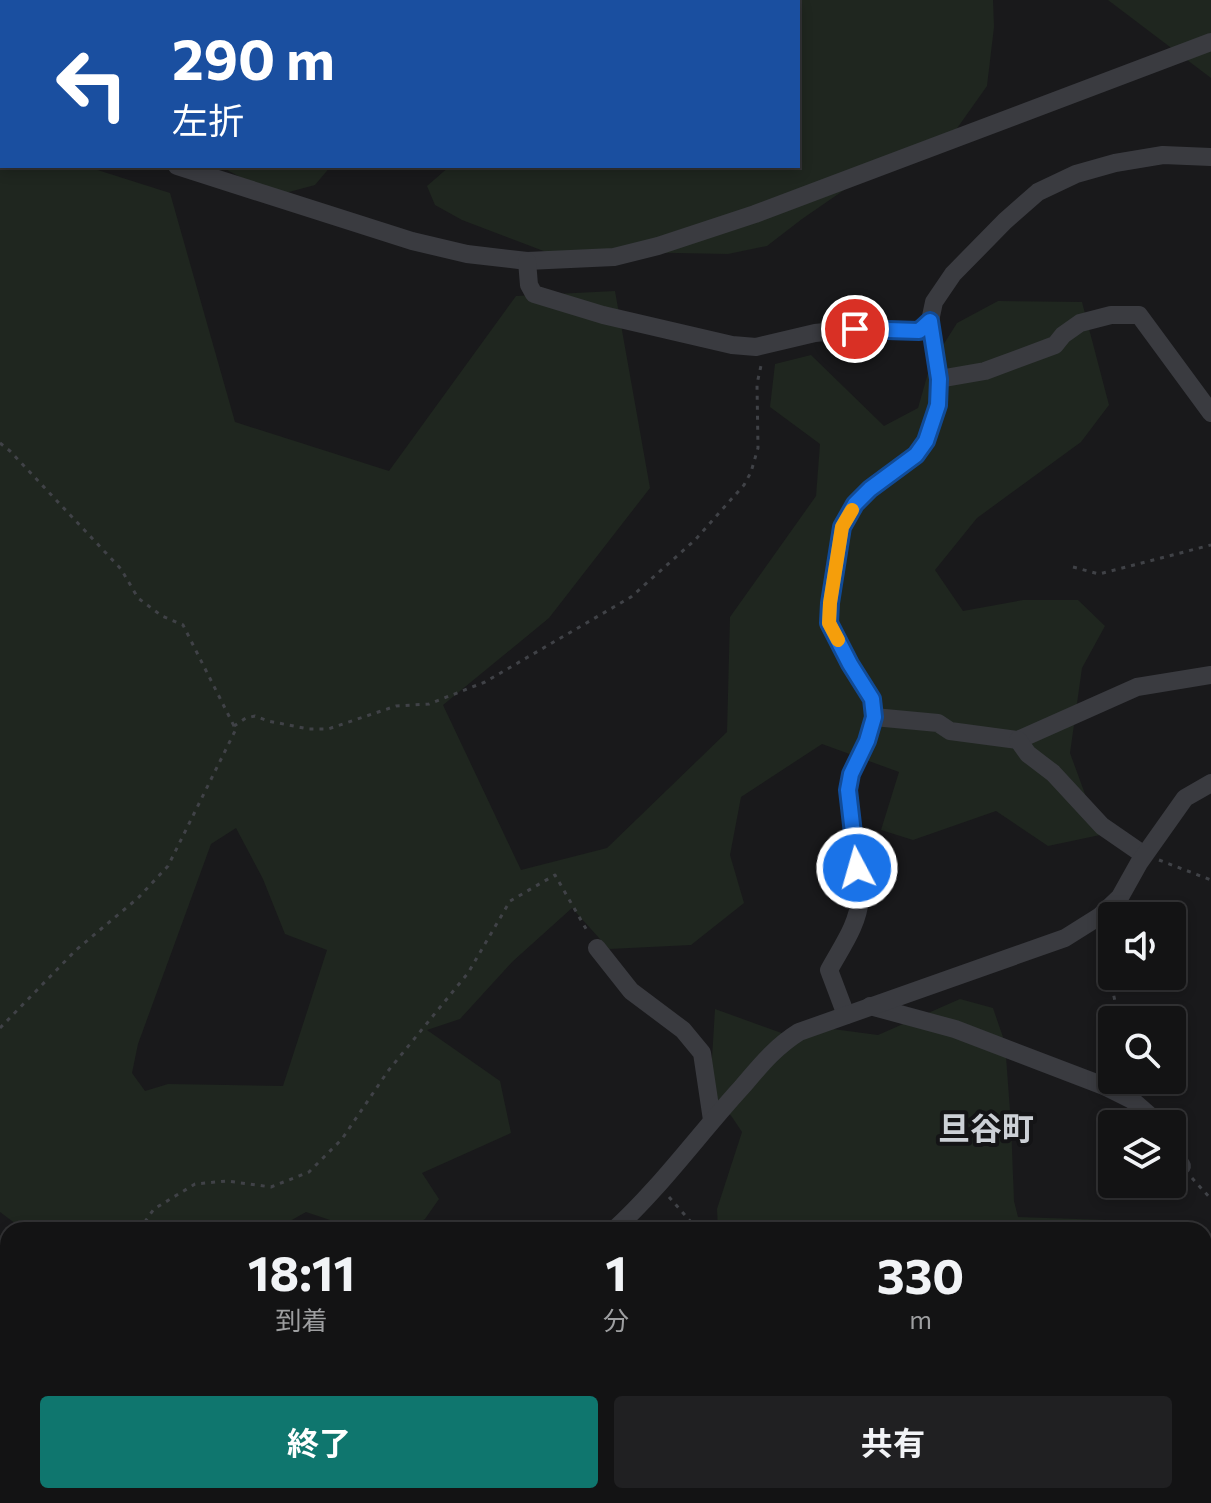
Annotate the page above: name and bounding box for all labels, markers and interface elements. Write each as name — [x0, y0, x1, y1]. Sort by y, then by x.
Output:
text: 290 m — [172, 23, 335, 92]
icon: left — [40, 32, 144, 136]
text: 左折 — [172, 97, 244, 141]
pin — [821, 295, 889, 363]
icon: arrive — [833, 307, 877, 351]
position arrow — [815, 826, 899, 910]
map controls — [1098, 902, 1186, 1198]
button: sound — [1098, 902, 1186, 990]
button: search — [1098, 1006, 1186, 1094]
district label: 旦谷町 — [938, 1107, 1034, 1147]
button: layers — [1098, 1110, 1186, 1198]
text: 18:11 — [248, 1242, 355, 1301]
text: 1 — [605, 1242, 627, 1301]
text: 330 — [877, 1245, 964, 1304]
text: m — [909, 1303, 932, 1334]
text: 到着 — [275, 1304, 328, 1335]
text: 分 — [603, 1304, 629, 1335]
button: 終了 — [40, 1396, 598, 1488]
button: 共有 — [614, 1396, 1172, 1488]

